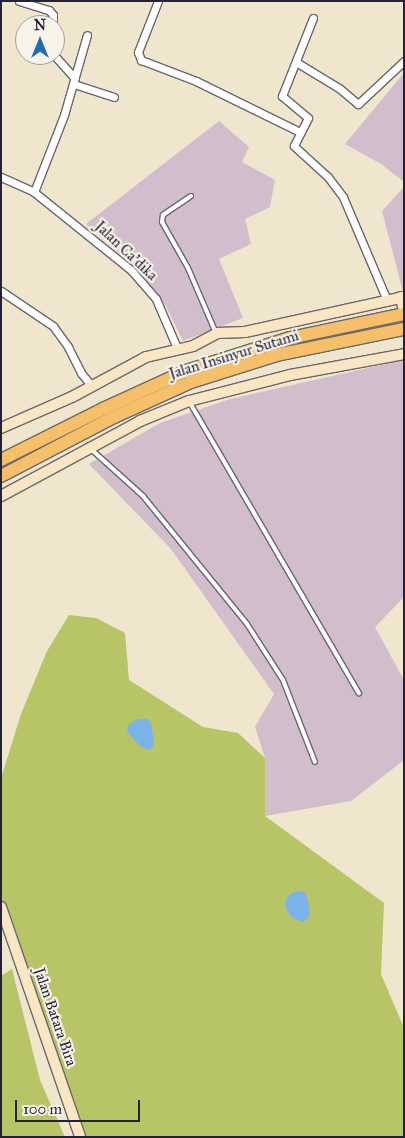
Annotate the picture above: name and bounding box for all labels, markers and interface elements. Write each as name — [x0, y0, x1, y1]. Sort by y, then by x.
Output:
north arrow — [15, 15, 65, 65]
text: N — [34, 17, 46, 34]
street label: Jalan Ca'dika — [91, 218, 161, 284]
street label: Jalan Insinyur Sutami — [167, 327, 301, 383]
street label: Jalan Batara Bira — [30, 965, 80, 1069]
scale bar — [18, 1090, 142, 1122]
text: 100 m — [23, 1100, 62, 1118]

